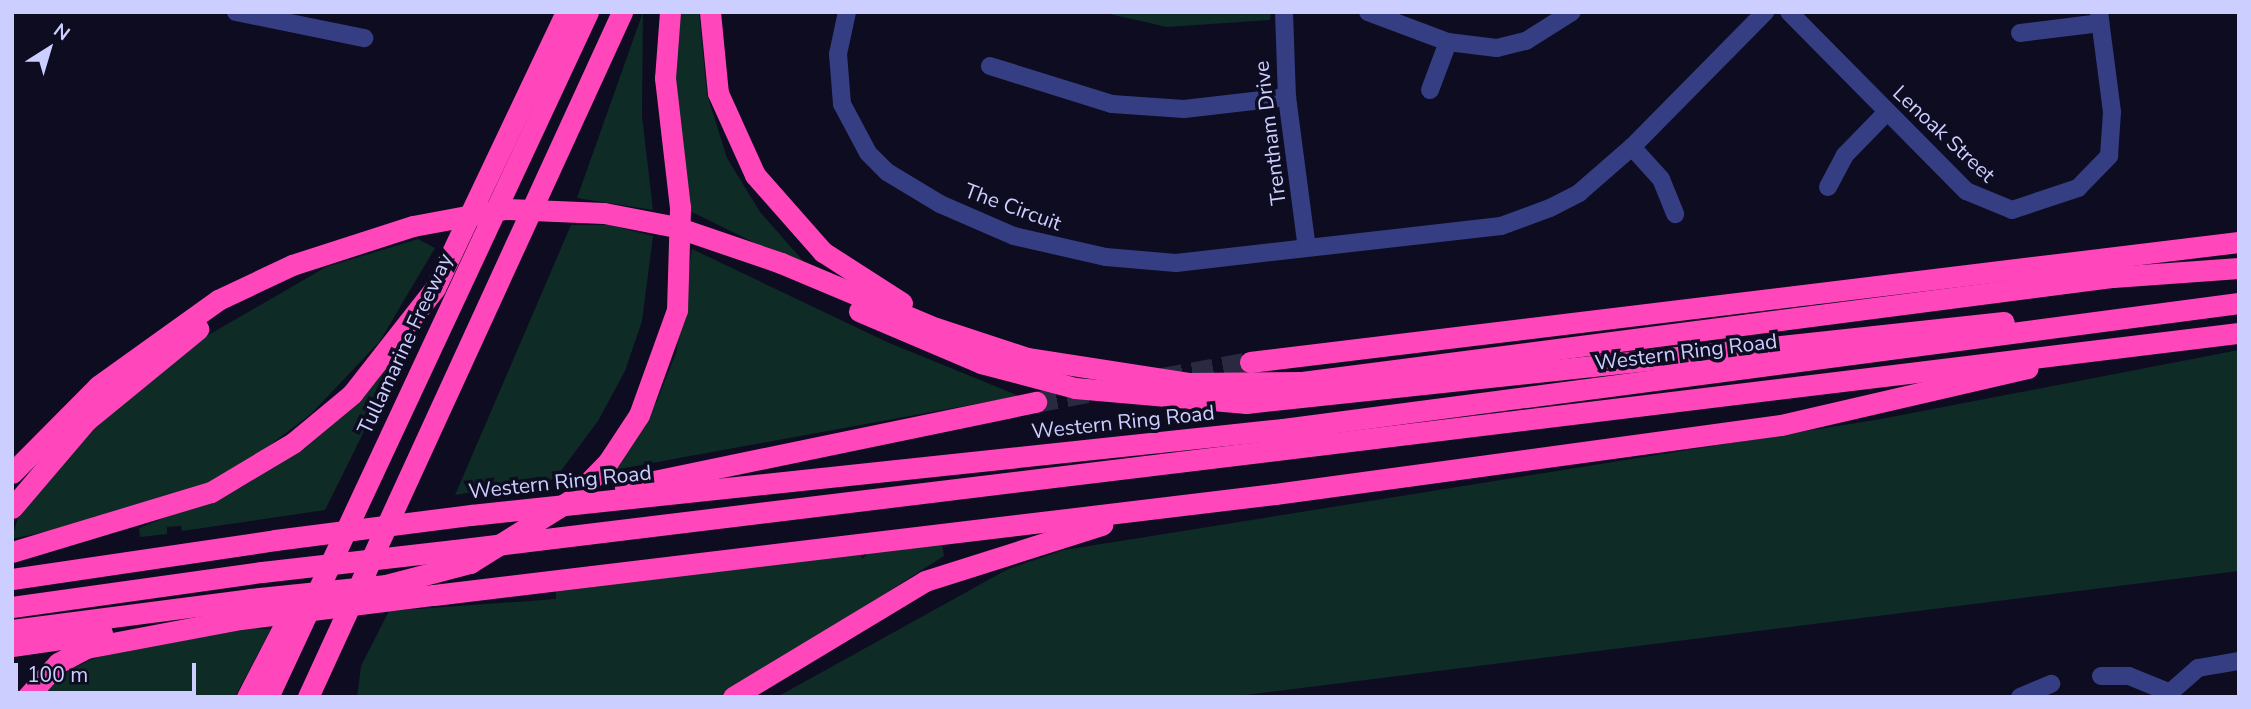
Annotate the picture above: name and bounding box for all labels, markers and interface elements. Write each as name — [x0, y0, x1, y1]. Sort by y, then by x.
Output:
north arrow — [14, 14, 84, 84]
text: N — [48, 18, 75, 47]
street label: Trentham Drive — [1249, 59, 1291, 207]
street label: Lenoak Street — [1888, 80, 2000, 188]
street label: The Circuit — [961, 178, 1065, 236]
street label: Tullamarine Freeway — [352, 250, 458, 438]
street label: Western Ring Road — [1593, 328, 1779, 376]
street label: Western Ring Road — [1030, 400, 1216, 444]
street label: Western Ring Road — [467, 460, 653, 504]
scale bar — [18, 650, 200, 694]
text: 100 m — [27, 661, 88, 689]

